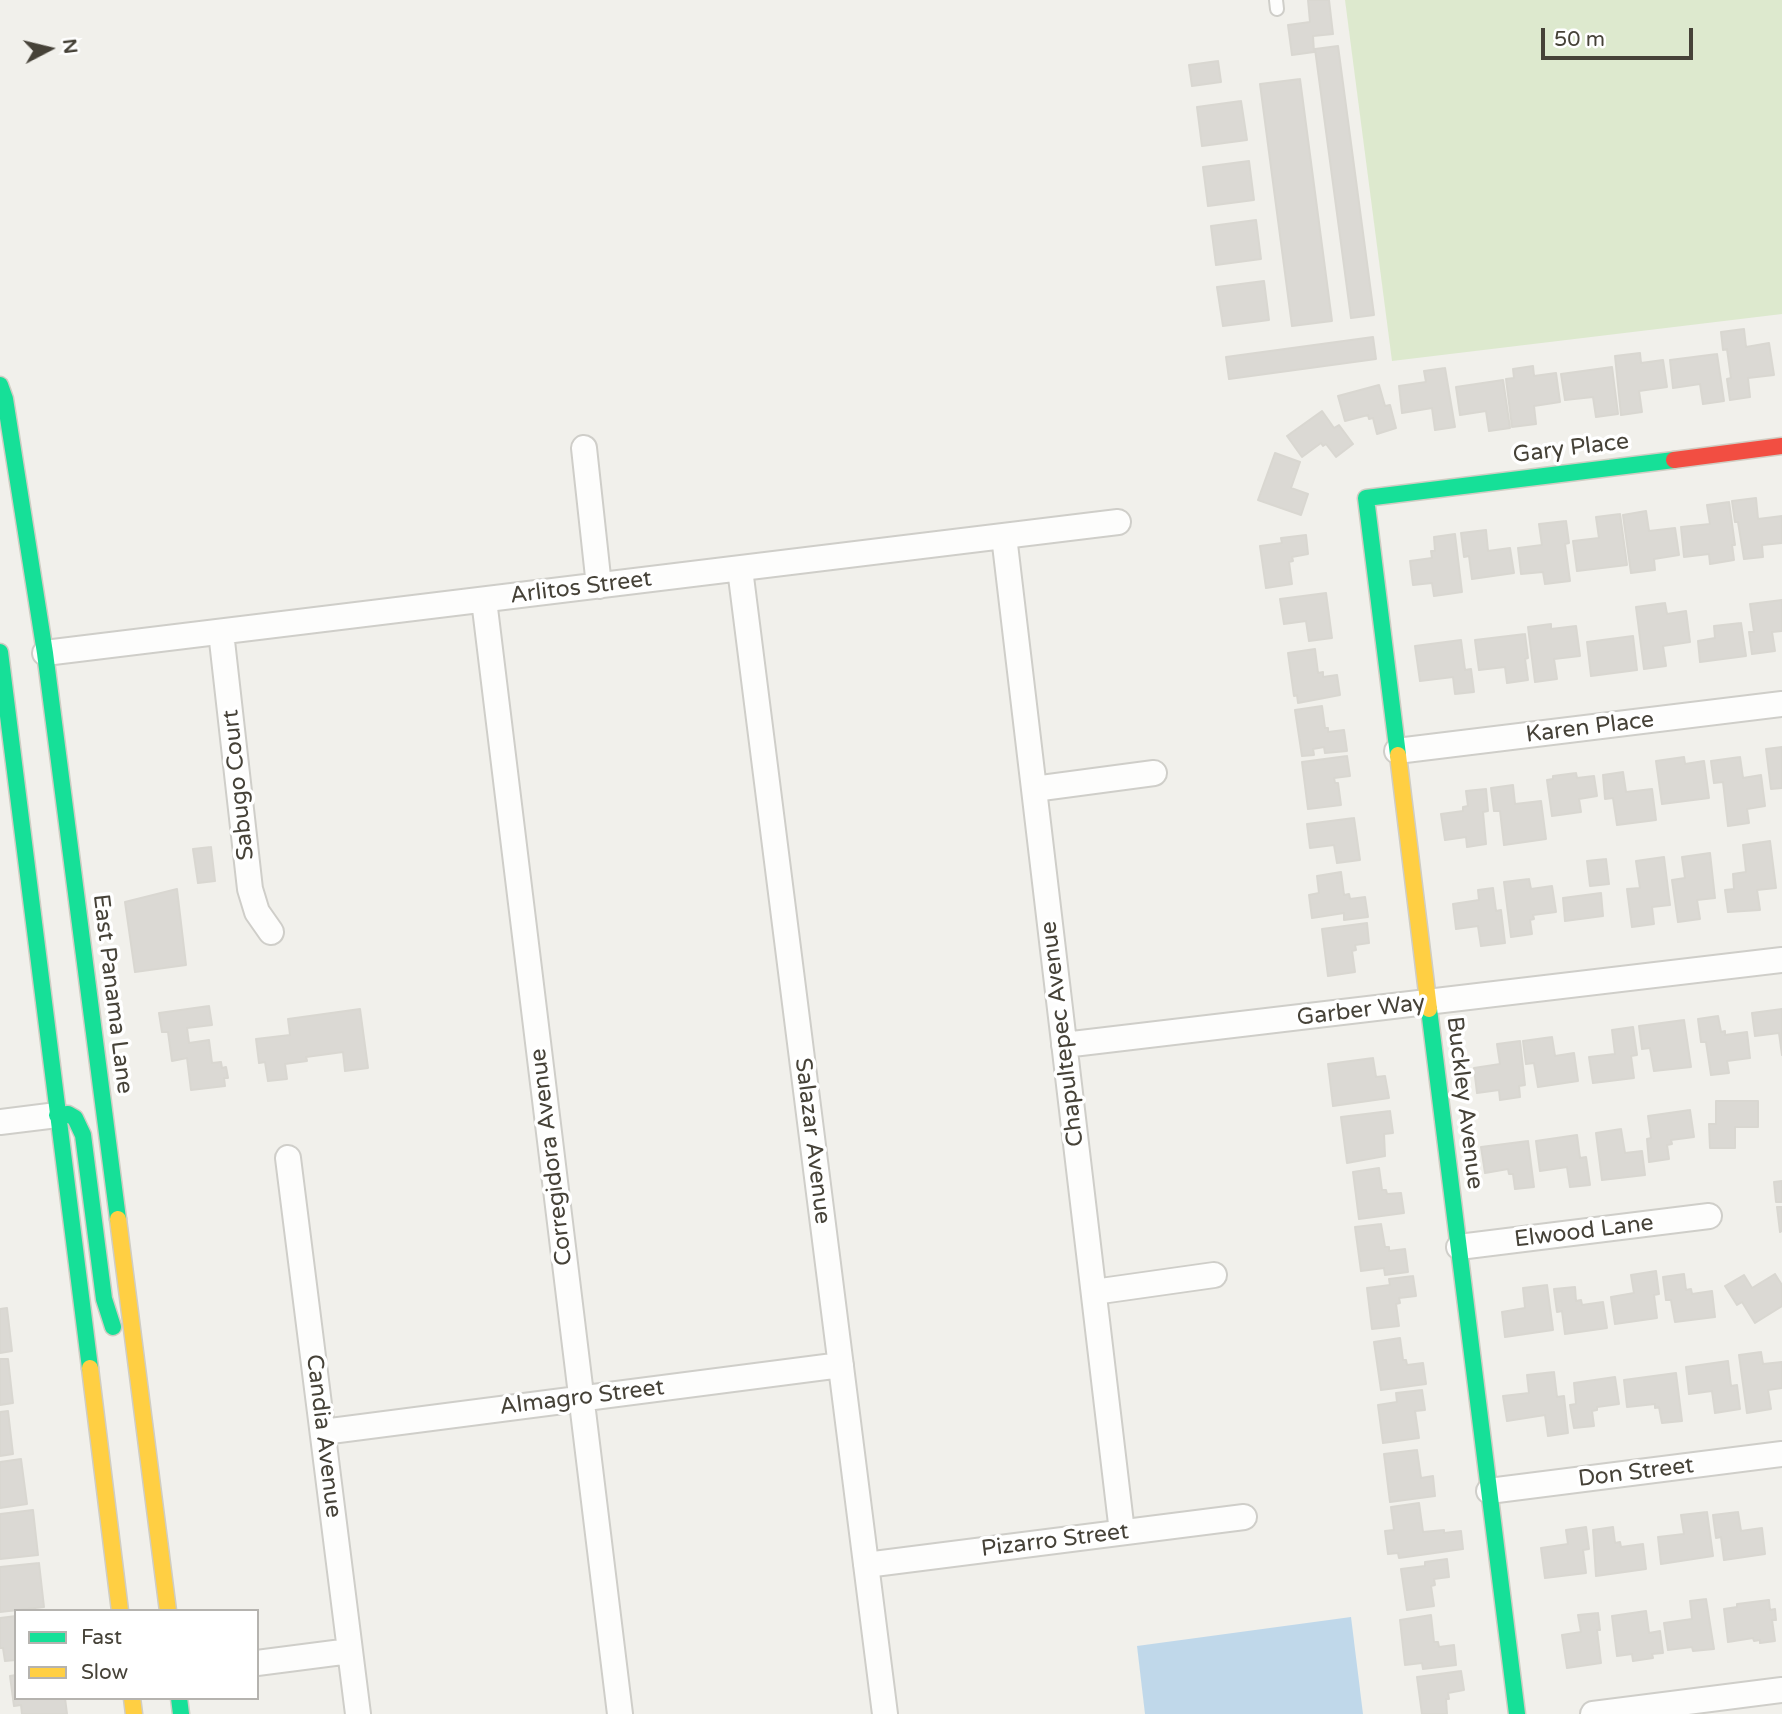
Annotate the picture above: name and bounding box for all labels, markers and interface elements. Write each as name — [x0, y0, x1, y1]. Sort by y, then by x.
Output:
north arrow — [14, 14, 84, 84]
scale bar — [1544, 14, 1696, 58]
text: 50 m — [1554, 27, 1605, 52]
text: N — [58, 38, 82, 55]
street label: Gary Place — [1511, 428, 1631, 470]
street label: Arlitos Street — [509, 566, 653, 610]
street label: Karen Place — [1524, 706, 1656, 750]
street label: Sabugo Court — [217, 708, 261, 862]
street label: East Panama Lane — [86, 893, 138, 1095]
street label: Chapultepec Avenue — [1035, 920, 1091, 1148]
street label: Garber Way — [1295, 989, 1427, 1033]
street label: Buckley Avenue — [1440, 1015, 1488, 1191]
street label: Corregidora Avenue — [525, 1047, 579, 1267]
street label: Salazar Avenue — [788, 1056, 836, 1226]
street label: Elwood Lane — [1513, 1210, 1655, 1254]
street label: Candia Avenue — [299, 1353, 347, 1519]
street label: Almagro Street — [498, 1374, 666, 1422]
street label: Don Street — [1576, 1452, 1696, 1494]
street label: Pizarro Street — [980, 1518, 1130, 1564]
legend — [14, 1609, 259, 1700]
text: Fast — [81, 1625, 122, 1650]
text: Slow — [81, 1660, 128, 1685]

